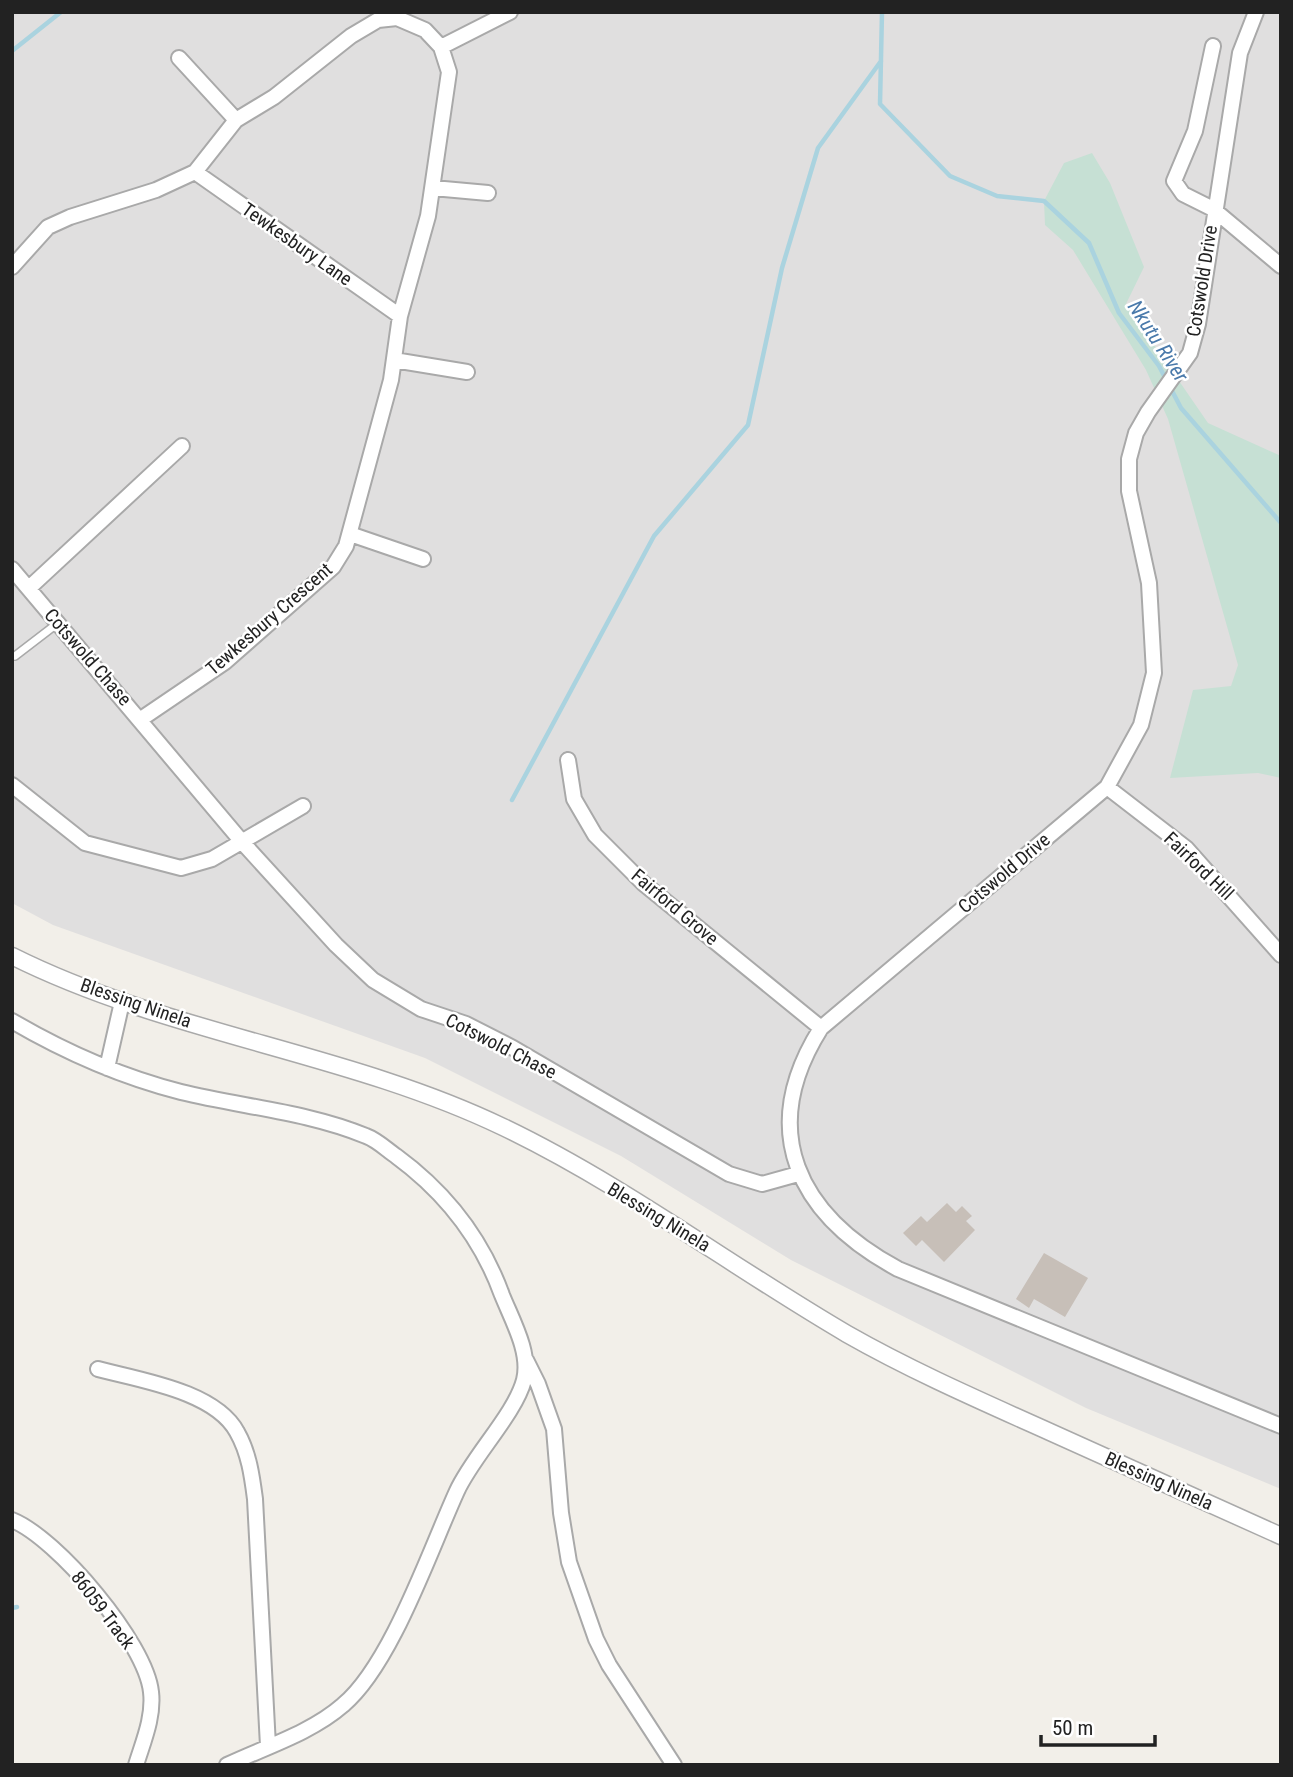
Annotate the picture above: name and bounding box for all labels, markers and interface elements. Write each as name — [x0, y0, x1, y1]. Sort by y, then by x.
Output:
street label: Tewkesbury Lane — [237, 198, 357, 291]
street label: Cotswold Drive — [1182, 224, 1222, 338]
water label: Nkutu River — [1123, 296, 1194, 387]
street label: Tewkesbury Crescent — [201, 558, 337, 680]
street label: Cotswold Chase — [40, 604, 137, 710]
street label: Fairford Hill — [1159, 827, 1239, 905]
street label: Cotswold Drive — [953, 828, 1055, 918]
street label: Fairford Grove — [627, 864, 723, 950]
street label: Blessing Ninela — [77, 973, 195, 1033]
street label: Cotswold Chase — [442, 1008, 560, 1084]
street label: Blessing Ninela — [603, 1177, 715, 1257]
street label: Blessing Ninela — [1101, 1447, 1217, 1515]
street label: 86059 Track — [66, 1566, 140, 1654]
scale bar — [1041, 1704, 1155, 1748]
text: 50 m — [1052, 1716, 1093, 1740]

